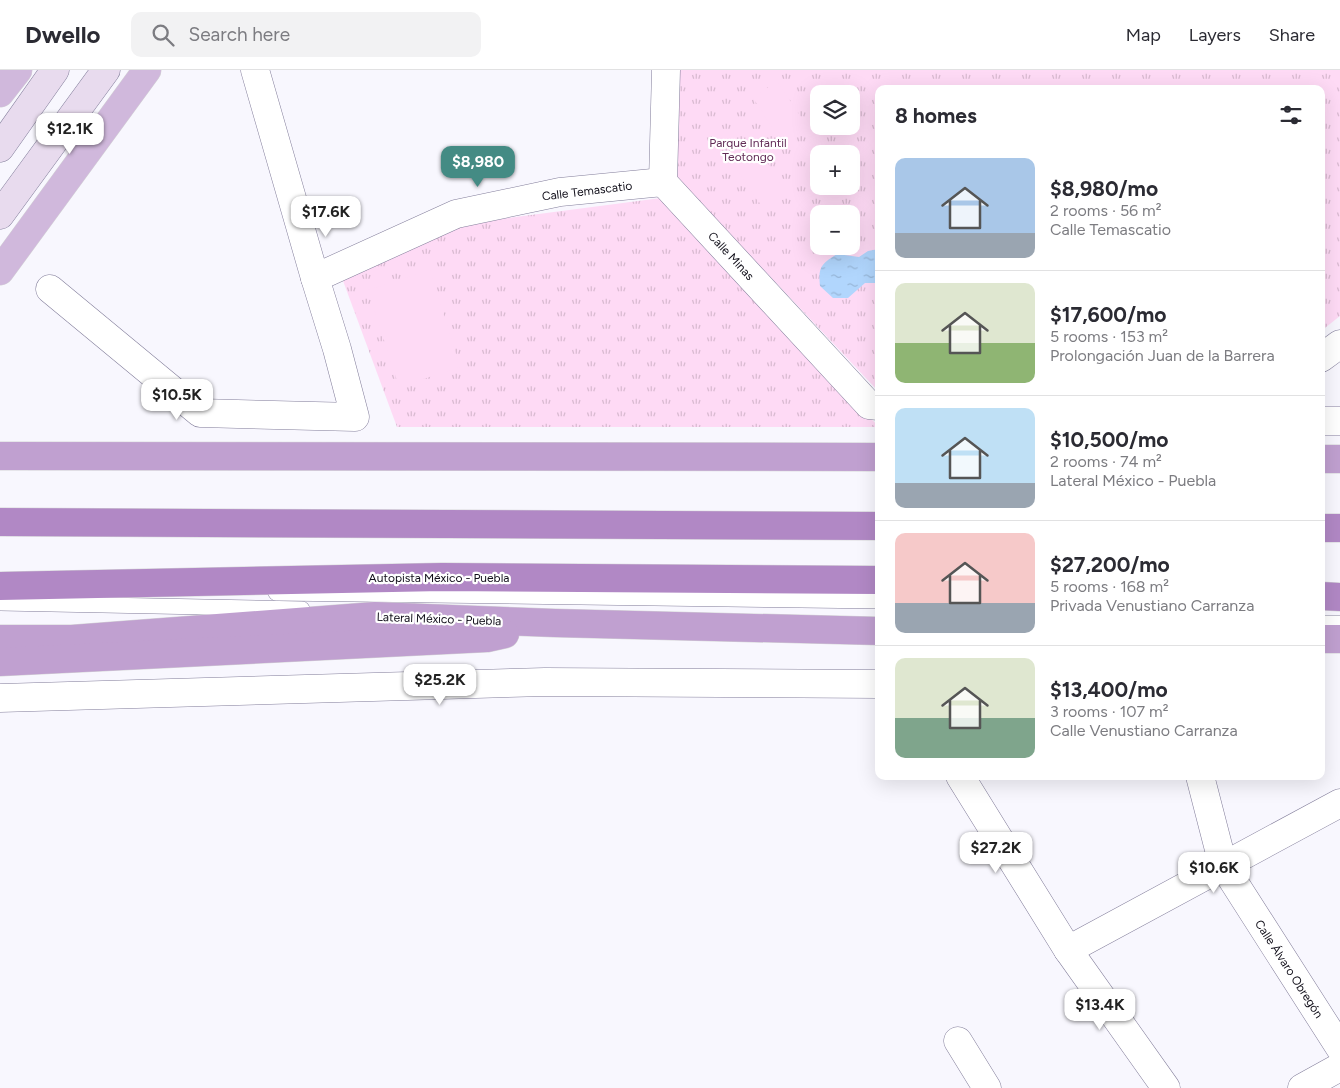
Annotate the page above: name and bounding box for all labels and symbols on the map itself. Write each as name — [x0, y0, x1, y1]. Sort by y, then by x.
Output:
pin: $12.1K — [29, 112, 111, 155]
park label: Parque Infantil Teotongo — [709, 136, 787, 164]
pin: $8,980 — [437, 146, 519, 188]
street label: Calle Temascatio — [541, 179, 633, 203]
pin: $17.6K — [285, 196, 367, 238]
street label: Calle Minas — [705, 229, 757, 283]
pin: $10.5K — [136, 378, 218, 421]
street label: Autopista México - Puebla — [369, 571, 509, 585]
street label: Lateral México - Puebla — [376, 610, 502, 628]
pin: $25.2K — [399, 664, 481, 706]
pin: $27.2K — [955, 832, 1037, 874]
pin: $10.6K — [1173, 852, 1255, 894]
street label: Calle Álvaro Obregón — [1252, 917, 1326, 1021]
pin: $13.4K — [1059, 988, 1141, 1031]

